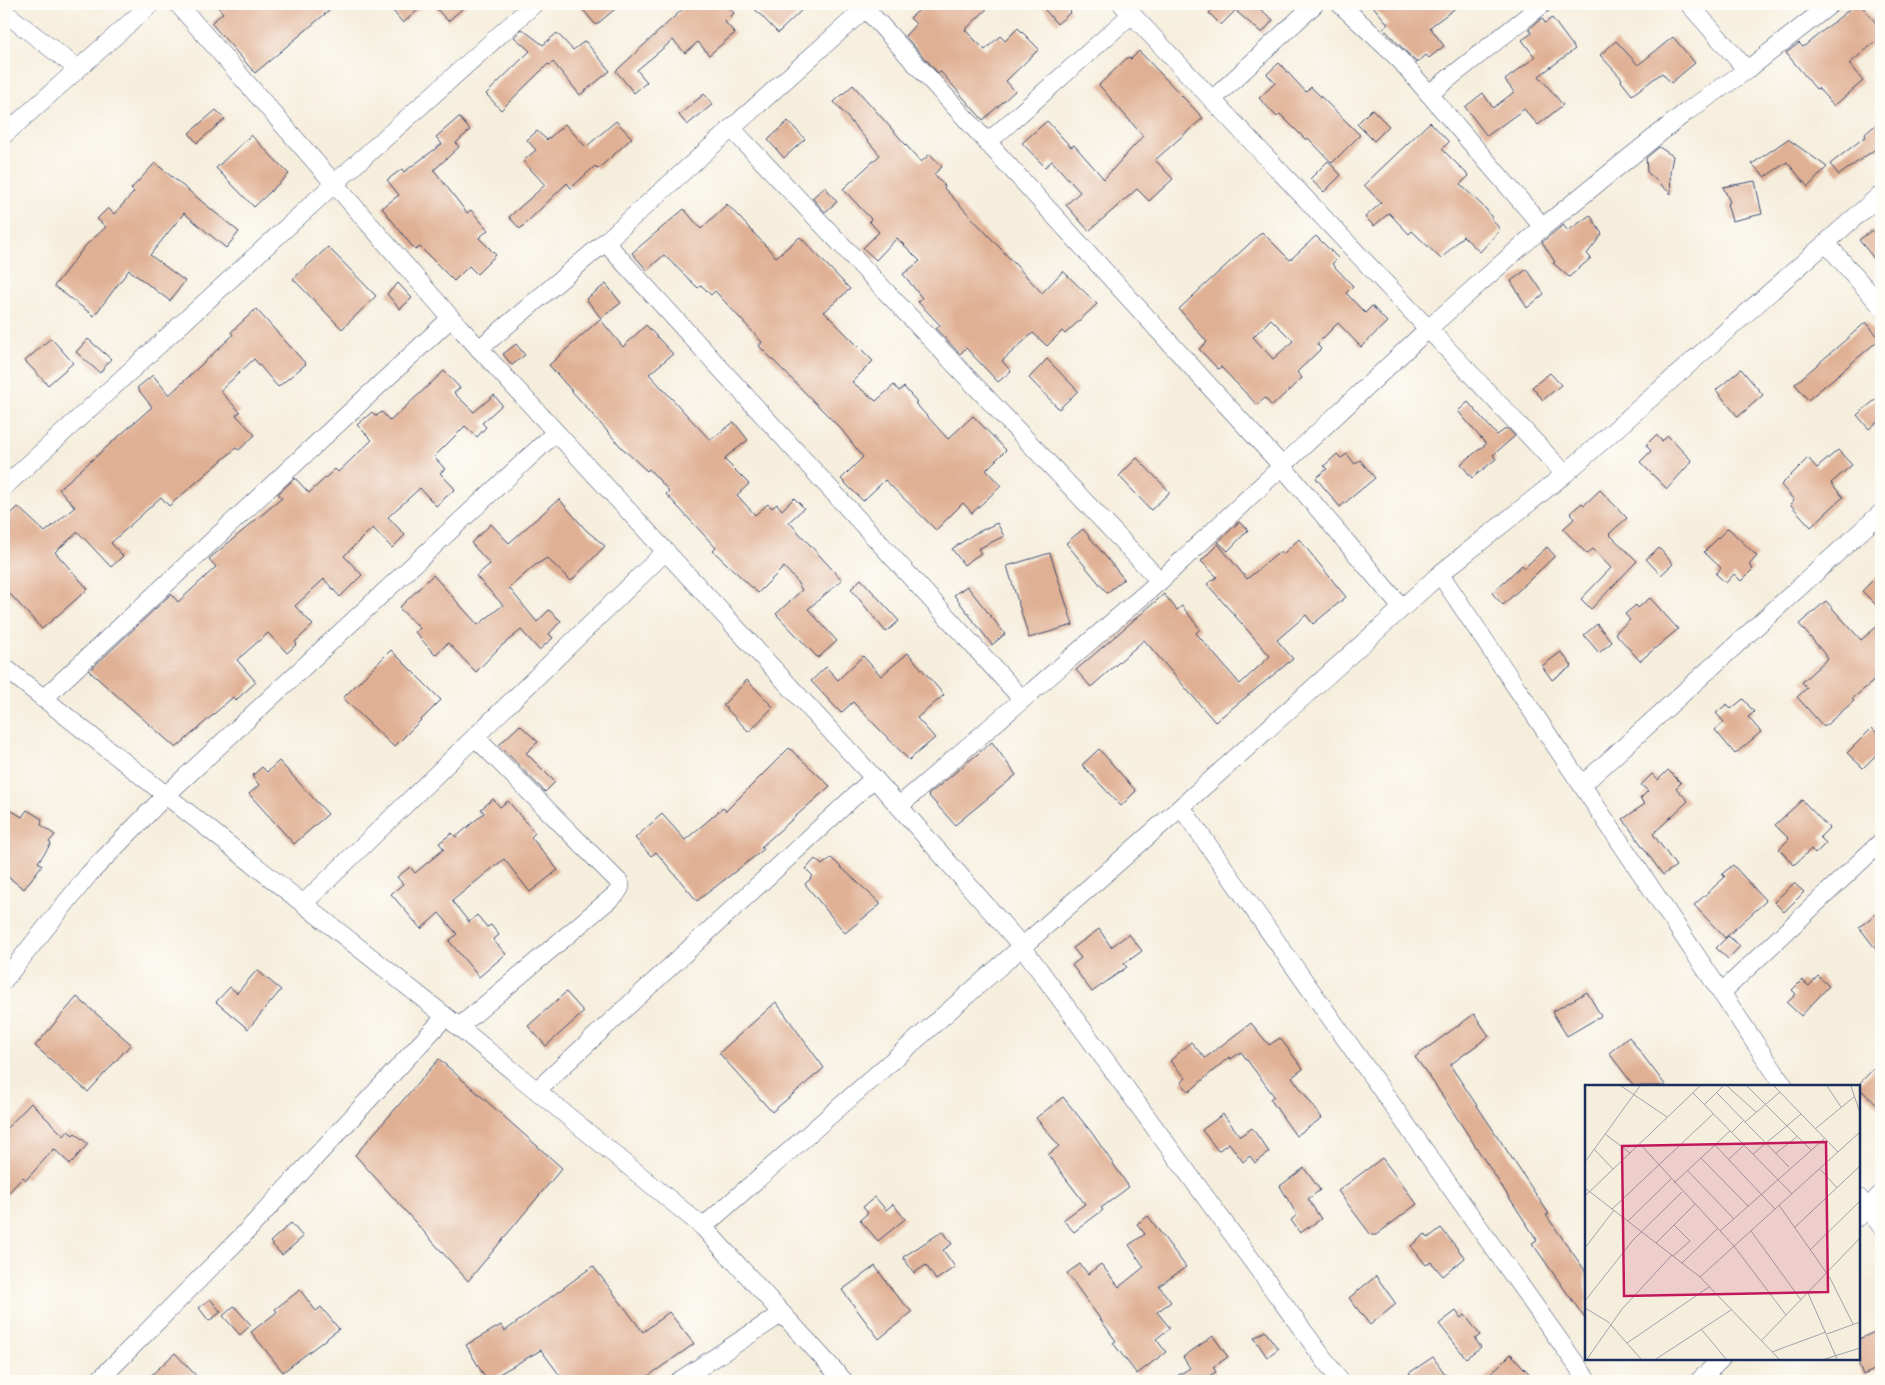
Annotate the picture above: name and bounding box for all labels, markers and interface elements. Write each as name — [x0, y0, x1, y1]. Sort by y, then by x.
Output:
inset map — [1585, 1085, 1860, 1360]

